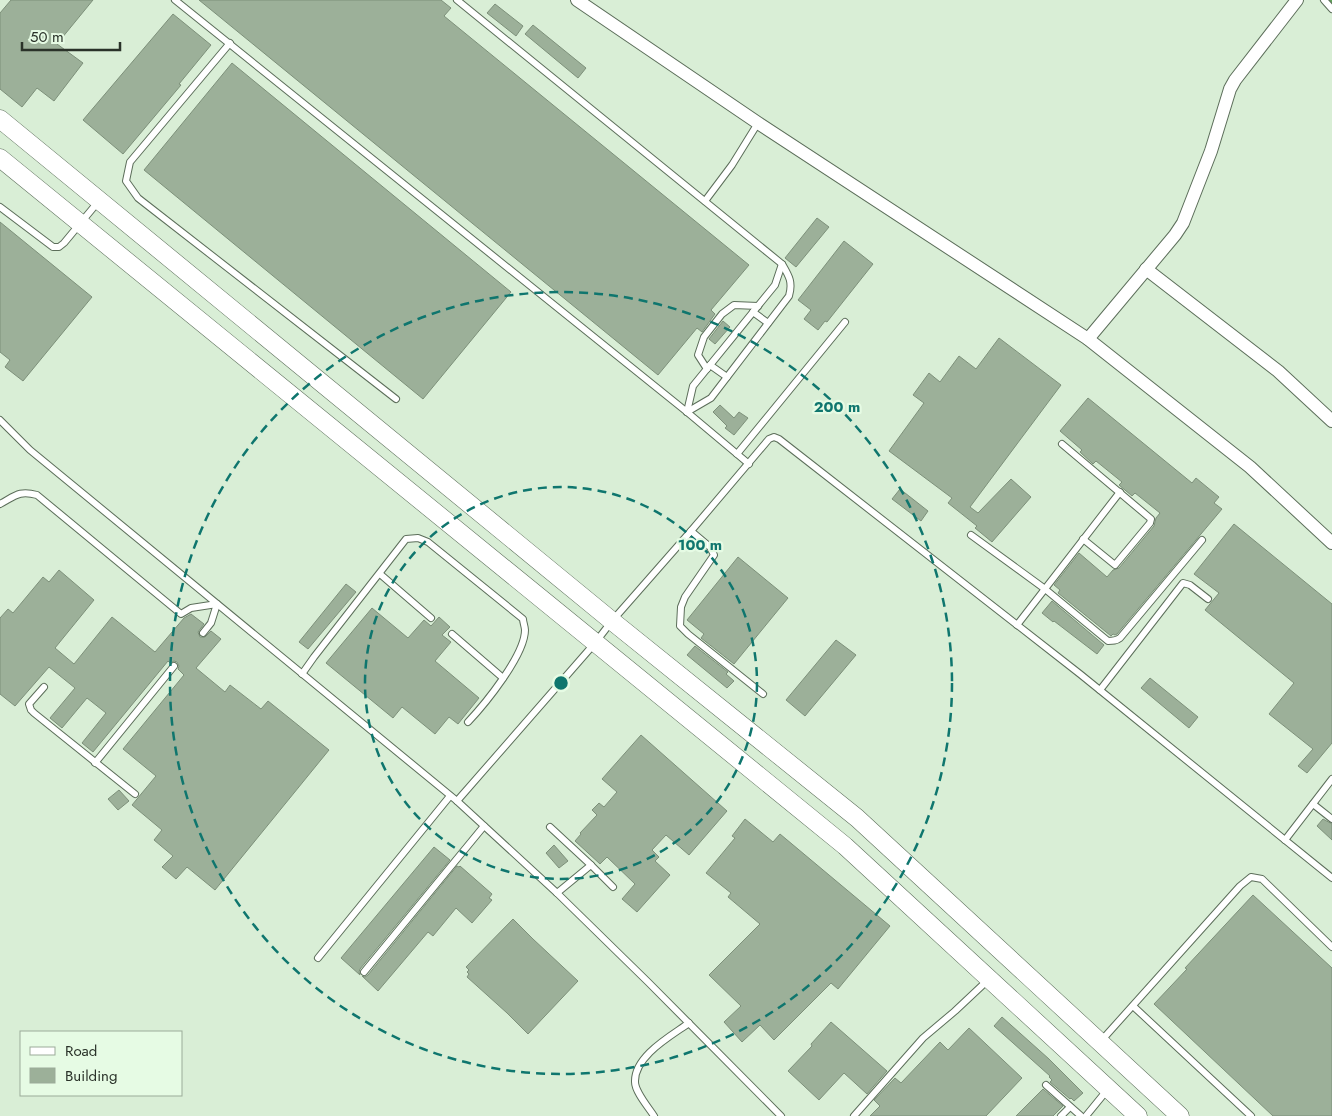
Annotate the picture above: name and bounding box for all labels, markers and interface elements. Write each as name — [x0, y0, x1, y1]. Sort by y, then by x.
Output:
scale bar — [22, 20, 120, 52]
text: 50 m — [30, 26, 64, 48]
text: 200 m — [814, 396, 860, 418]
text: 100 m — [678, 534, 722, 556]
centre of rings — [552, 674, 570, 692]
legend — [20, 1031, 182, 1096]
text: Road — [65, 1040, 97, 1062]
text: Building — [65, 1065, 117, 1087]

